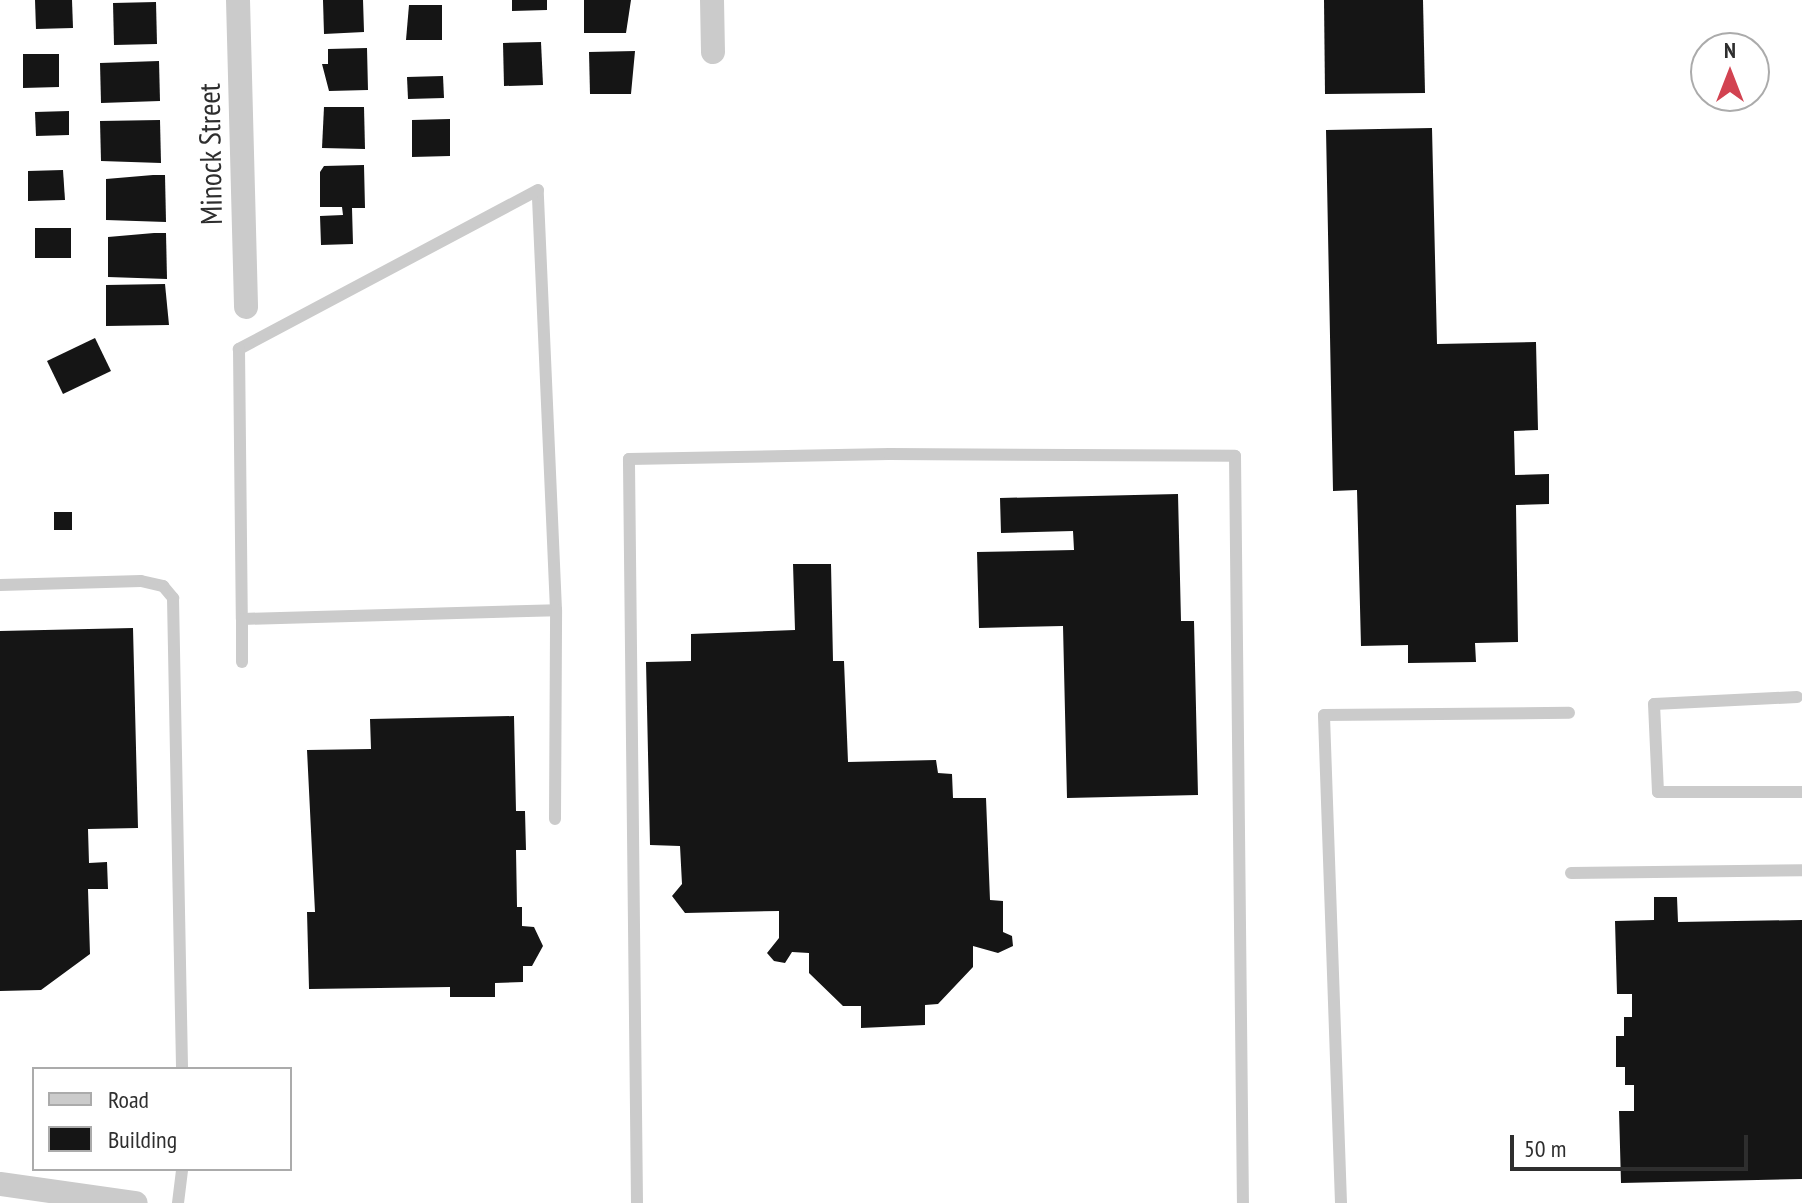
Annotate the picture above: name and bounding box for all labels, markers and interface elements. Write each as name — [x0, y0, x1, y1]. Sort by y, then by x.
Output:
north arrow — [1690, 32, 1770, 112]
text: N — [1724, 36, 1736, 64]
street label: Minock Street — [191, 82, 229, 226]
legend — [32, 1067, 292, 1171]
text: Road — [108, 1084, 149, 1115]
scale bar — [1514, 1119, 1752, 1169]
text: Building — [108, 1124, 177, 1155]
text: 50 m — [1524, 1133, 1566, 1164]

